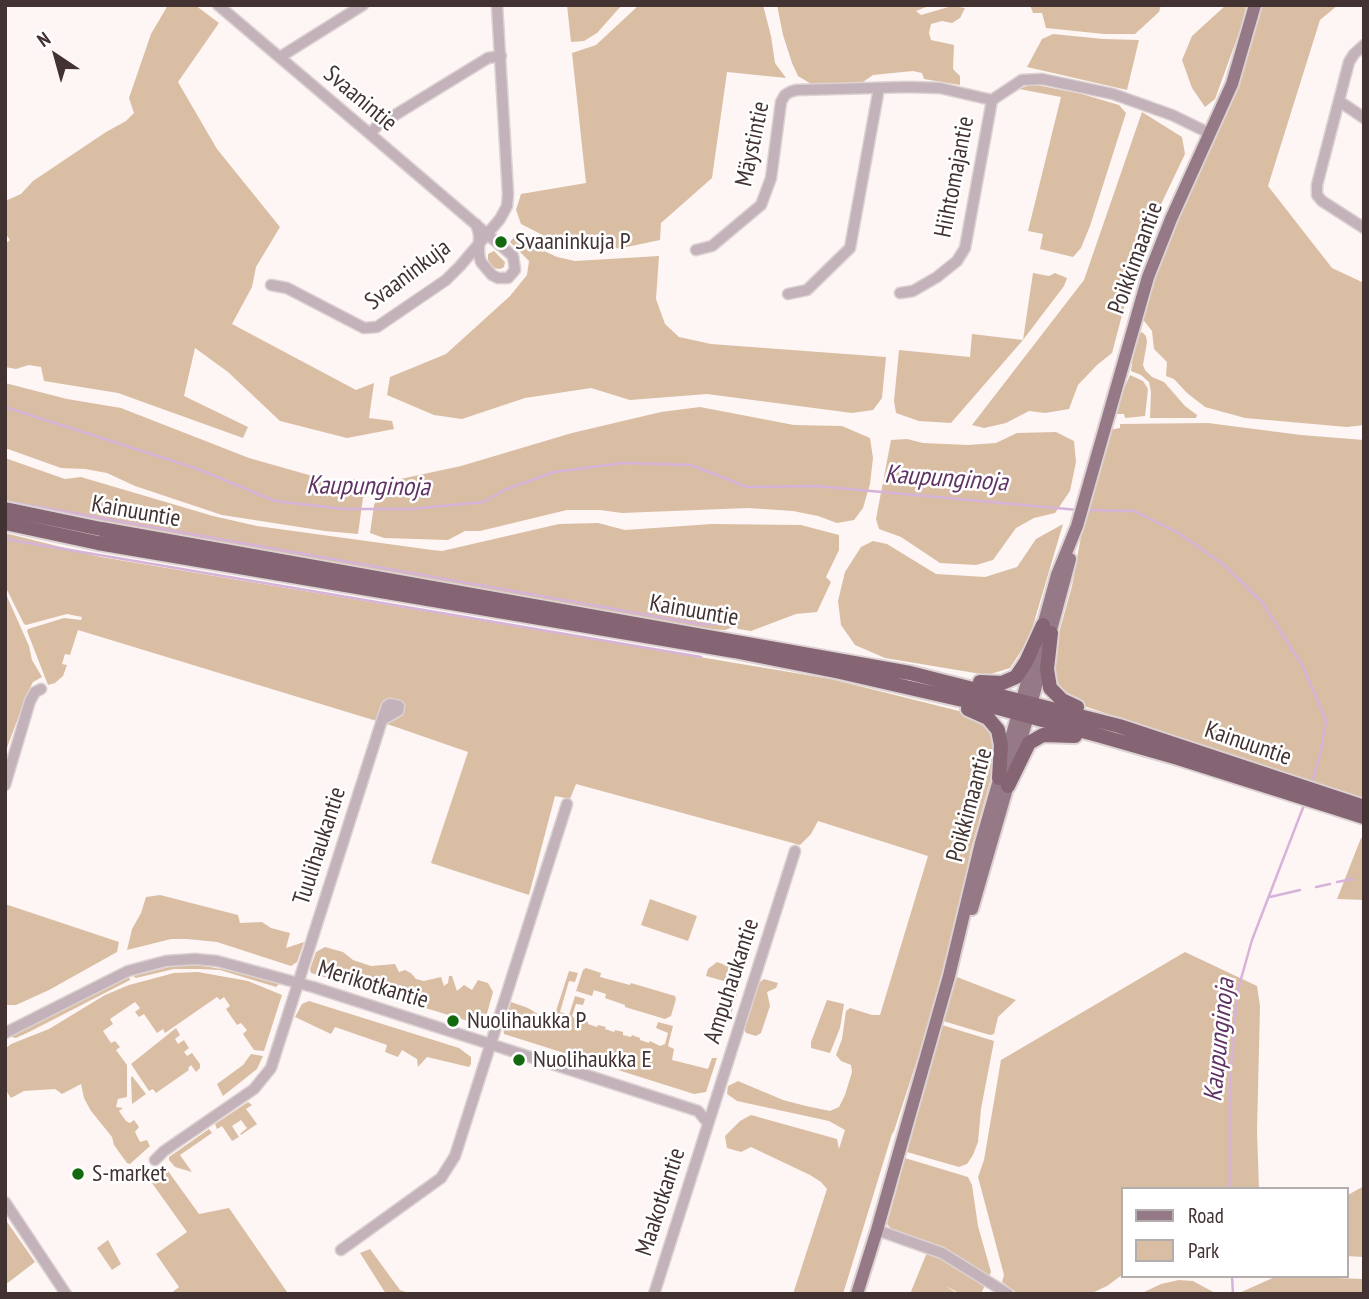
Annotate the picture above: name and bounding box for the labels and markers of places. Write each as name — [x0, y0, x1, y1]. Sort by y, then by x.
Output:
place label: Svaaninkuja P — [515, 228, 630, 256]
marker: Svaaninkuja P — [493, 234, 509, 250]
place label: Nuolihaukka P — [467, 1007, 586, 1035]
marker: Nuolihaukka P — [445, 1013, 461, 1029]
place label: Nuolihaukka E — [533, 1046, 652, 1074]
marker: Nuolihaukka E — [511, 1052, 527, 1068]
place label: S-market — [92, 1160, 167, 1188]
marker: S-market — [70, 1166, 86, 1182]

